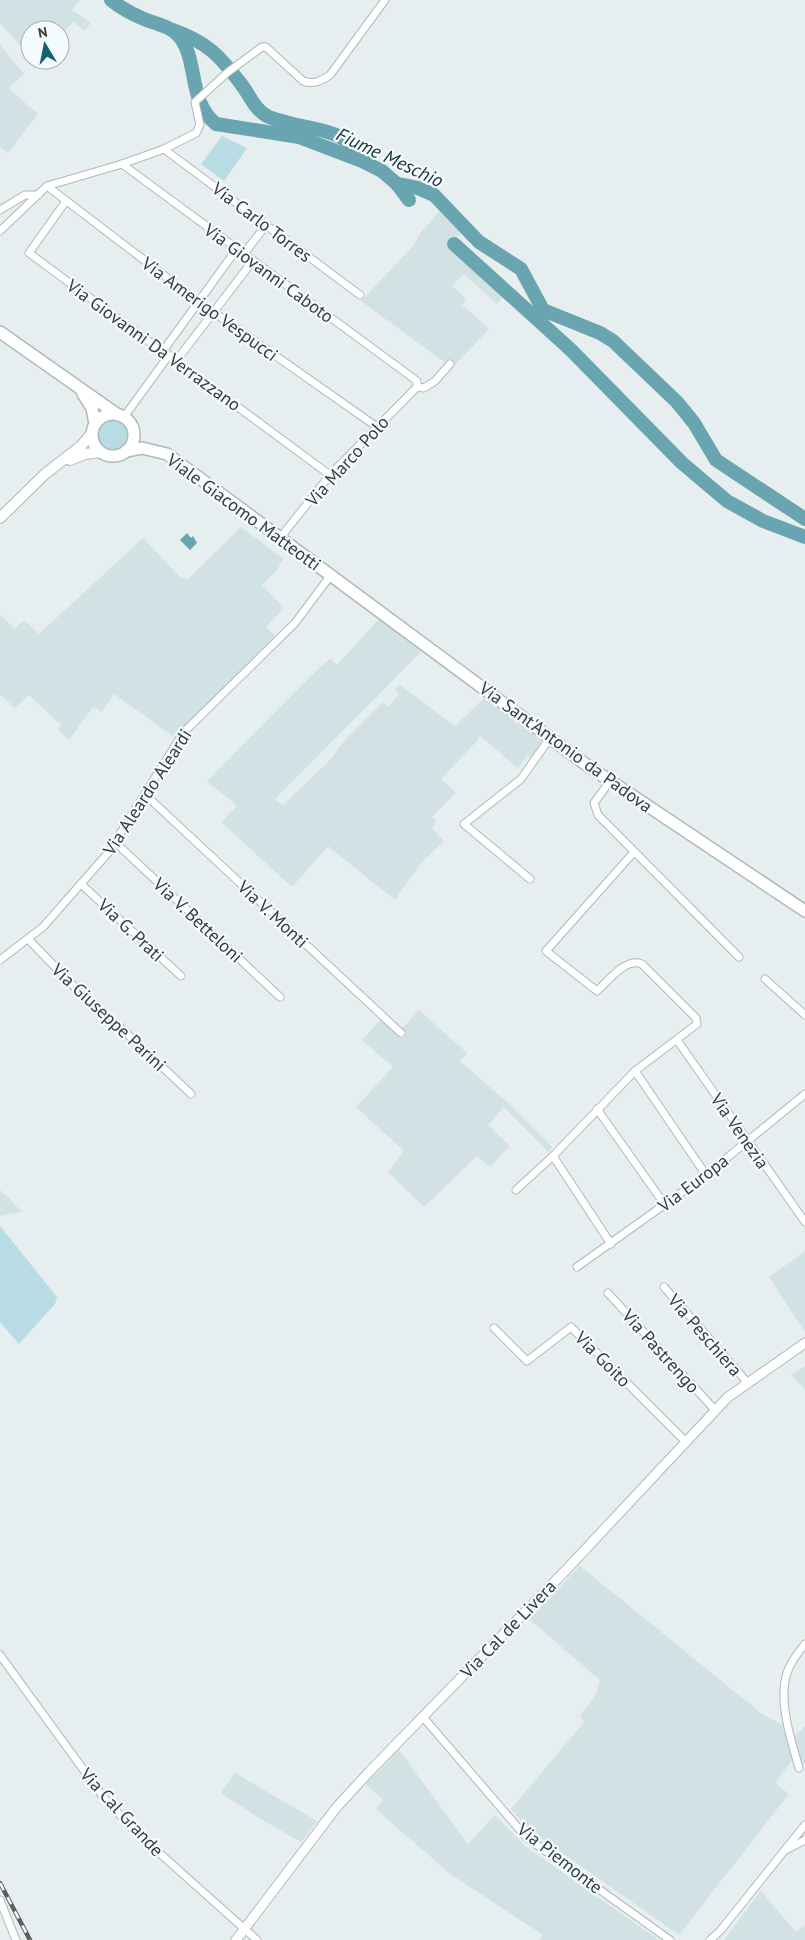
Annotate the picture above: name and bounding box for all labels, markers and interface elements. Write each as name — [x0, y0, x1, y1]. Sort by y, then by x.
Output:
north arrow — [20, 20, 70, 70]
text: N — [37, 23, 49, 42]
water label: Fiume Meschio — [333, 122, 447, 192]
street label: Via Carlo Torres — [207, 176, 317, 267]
street label: Via Giovanni Caboto — [199, 218, 338, 328]
street label: Via Amerigo Vespucci — [136, 251, 283, 366]
street label: Via Giovanni Da Verrazzano — [62, 273, 246, 416]
street label: Via Marco Polo — [300, 411, 394, 512]
street label: Viale Giacomo Matteotti — [162, 448, 326, 576]
street label: Via Sant'Antonio da Padova — [474, 676, 657, 818]
street label: Via Aleardo Aleardi — [97, 724, 196, 860]
street label: Via V. Betteloni — [148, 872, 248, 967]
street label: Via V. Monti — [232, 875, 313, 953]
street label: Via G. Prati — [92, 893, 169, 967]
street label: Via Giuseppe Parini — [46, 957, 171, 1076]
street label: Via Venezia — [705, 1088, 774, 1173]
street label: Via Europa — [652, 1149, 733, 1218]
street label: Via Peschiera — [662, 1288, 747, 1381]
street label: Via Pastrengo — [617, 1303, 705, 1398]
street label: Via Goito — [569, 1325, 636, 1392]
street label: Via Cal de Livera — [455, 1575, 561, 1684]
street label: Via Cal Grande — [75, 1762, 169, 1861]
street label: Via Piemonte — [512, 1817, 607, 1898]

